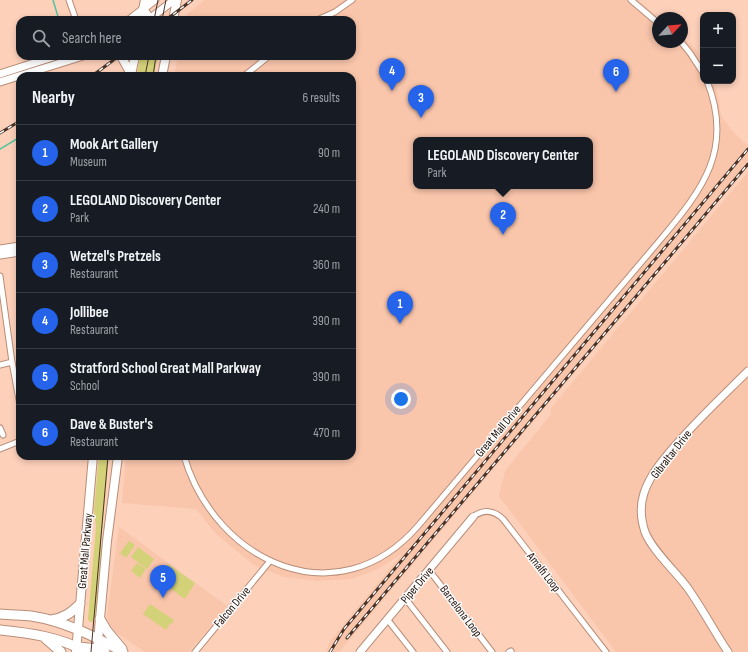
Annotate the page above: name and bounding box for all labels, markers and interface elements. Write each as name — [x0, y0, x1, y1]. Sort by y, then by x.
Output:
north arrow — [652, 12, 688, 48]
map controls — [700, 12, 736, 84]
button: + — [700, 12, 736, 48]
search box — [16, 16, 356, 60]
icon: search — [30, 27, 52, 49]
text: Search here — [62, 29, 122, 48]
button: − — [700, 48, 736, 84]
pin: 4 — [379, 58, 405, 91]
pin: 6 — [603, 59, 629, 92]
pin: 3 — [408, 85, 434, 118]
text: Nearby — [32, 88, 75, 108]
text: 6 results — [302, 90, 340, 106]
text: Mook Art Gallery — [70, 135, 158, 154]
popup — [413, 137, 593, 189]
text: 1 — [42, 145, 48, 161]
text: 90 m — [318, 145, 340, 161]
text: LEGOLAND Discovery Center — [427, 146, 579, 165]
text: Museum — [70, 154, 107, 170]
text: Park — [427, 165, 446, 181]
text: LEGOLAND Discovery Center — [70, 191, 221, 210]
text: 2 — [42, 201, 48, 217]
text: 240 m — [313, 201, 340, 217]
pin: 2 — [490, 202, 516, 235]
text: Park — [70, 210, 89, 226]
text: Wetzel's Pretzels — [70, 247, 161, 266]
text: 3 — [42, 257, 48, 273]
text: 360 m — [313, 257, 340, 273]
text: Restaurant — [70, 266, 118, 282]
pin: 1 — [387, 291, 413, 324]
text: Jollibee — [70, 303, 109, 322]
text: 4 — [42, 313, 48, 329]
text: 390 m — [313, 313, 340, 329]
text: Restaurant — [70, 322, 118, 338]
text: Stratford School Great Mall Parkway — [70, 359, 261, 378]
text: 5 — [42, 369, 48, 385]
text: 390 m — [313, 369, 340, 385]
text: School — [70, 378, 100, 394]
your location — [391, 389, 411, 409]
street label: Great Mall Drive — [472, 402, 525, 460]
text: Dave & Buster's — [70, 415, 153, 434]
text: 6 — [42, 425, 48, 441]
text: 470 m — [313, 425, 340, 441]
street label: Gibraltar Drive — [648, 427, 695, 482]
text: Restaurant — [70, 434, 118, 450]
street label: Great Mall Parkway — [75, 512, 96, 589]
street label: Amalfi Loop — [523, 549, 564, 595]
street label: Piper Drive — [398, 564, 437, 607]
pin: 5 — [150, 565, 176, 598]
street label: Barcelona Loop — [436, 582, 485, 640]
street label: Falcon Drive — [211, 584, 254, 631]

